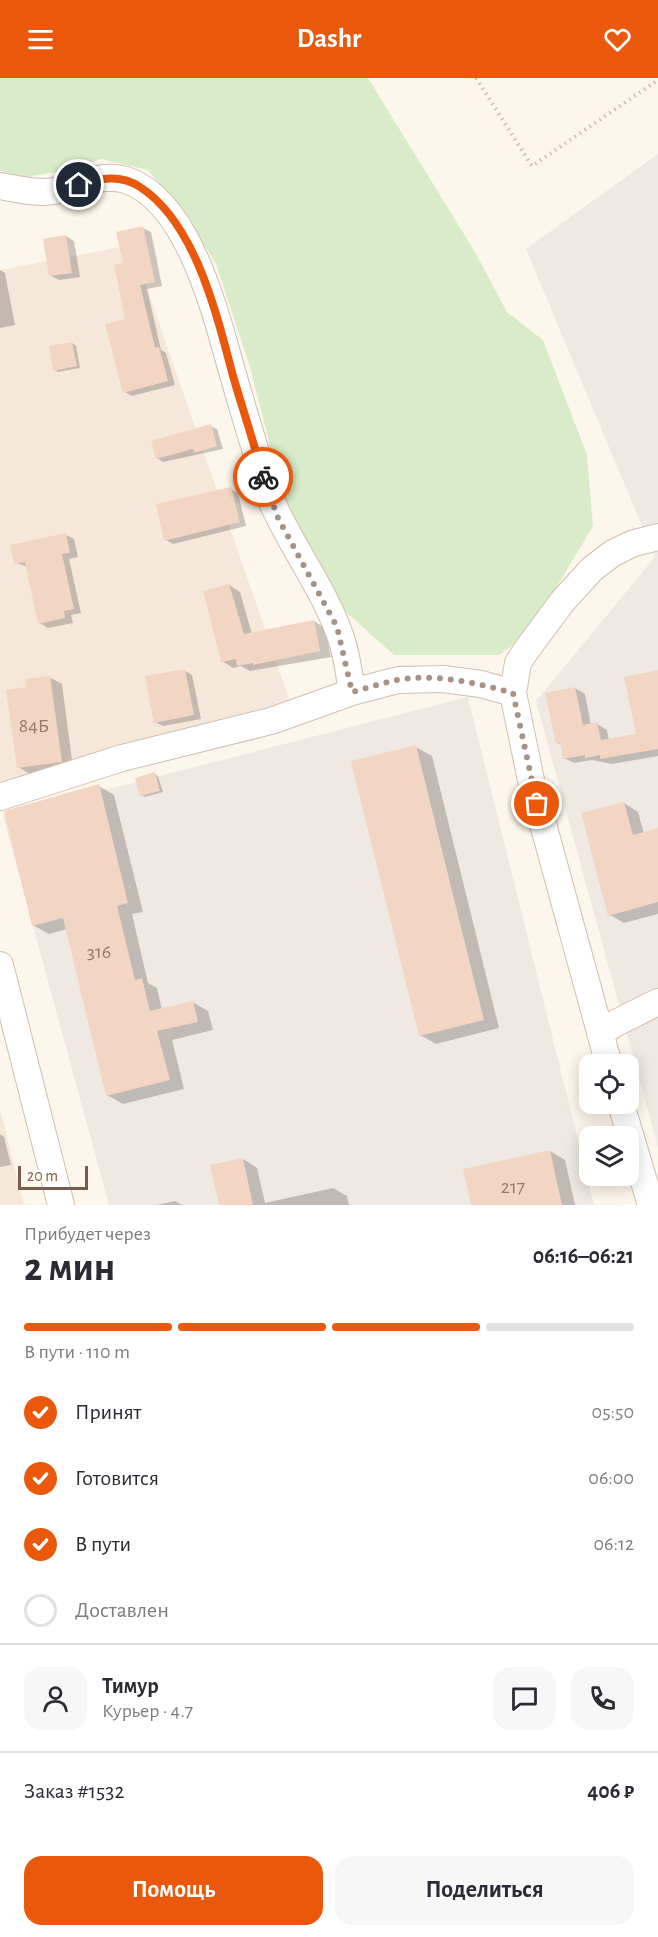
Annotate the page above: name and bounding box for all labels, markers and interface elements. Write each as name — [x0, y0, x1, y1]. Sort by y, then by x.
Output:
icon: menu — [24, 23, 57, 56]
icon: heart — [601, 23, 634, 56]
text: Dashr — [297, 25, 361, 52]
pin — [53, 159, 104, 210]
icon: home — [62, 168, 95, 201]
courier — [233, 447, 293, 507]
icon: bike — [247, 461, 280, 494]
house number: 84Б — [19, 716, 49, 736]
pin — [511, 778, 562, 829]
icon: bag — [520, 787, 553, 820]
house number: 316 — [87, 942, 111, 962]
map controls — [579, 1054, 639, 1186]
button: locate — [579, 1054, 639, 1114]
button: layers — [579, 1126, 639, 1186]
scale bar — [18, 1163, 88, 1190]
text: 20 m — [27, 1168, 58, 1184]
house number: 217 — [501, 1177, 525, 1197]
text: Прибудет через — [24, 1224, 151, 1244]
text: 06:16–06:21 — [533, 1245, 634, 1267]
text: 2 мин — [24, 1249, 115, 1288]
text: В пути · 110 m — [24, 1342, 130, 1362]
icon: check — [24, 1396, 57, 1429]
text: Принят — [75, 1401, 141, 1423]
text: 05:50 — [592, 1402, 634, 1422]
icon: check — [24, 1462, 57, 1495]
text: Готовится — [75, 1467, 159, 1489]
text: 06:00 — [588, 1468, 634, 1488]
icon: check — [24, 1528, 57, 1561]
text: В пути — [75, 1533, 131, 1555]
text: 06:12 — [593, 1534, 634, 1554]
text: Доставлен — [75, 1599, 169, 1621]
button: person — [24, 1667, 87, 1730]
button: chat — [493, 1667, 556, 1730]
button: phone — [571, 1667, 634, 1730]
text: Тимур — [102, 1675, 159, 1697]
text: Курьер · 4.7 — [102, 1701, 193, 1721]
text: Заказ #1532 — [24, 1780, 124, 1802]
text: 406 ₽ — [587, 1780, 634, 1802]
button: Помощь — [24, 1856, 323, 1925]
button: Поделиться — [335, 1856, 634, 1925]

